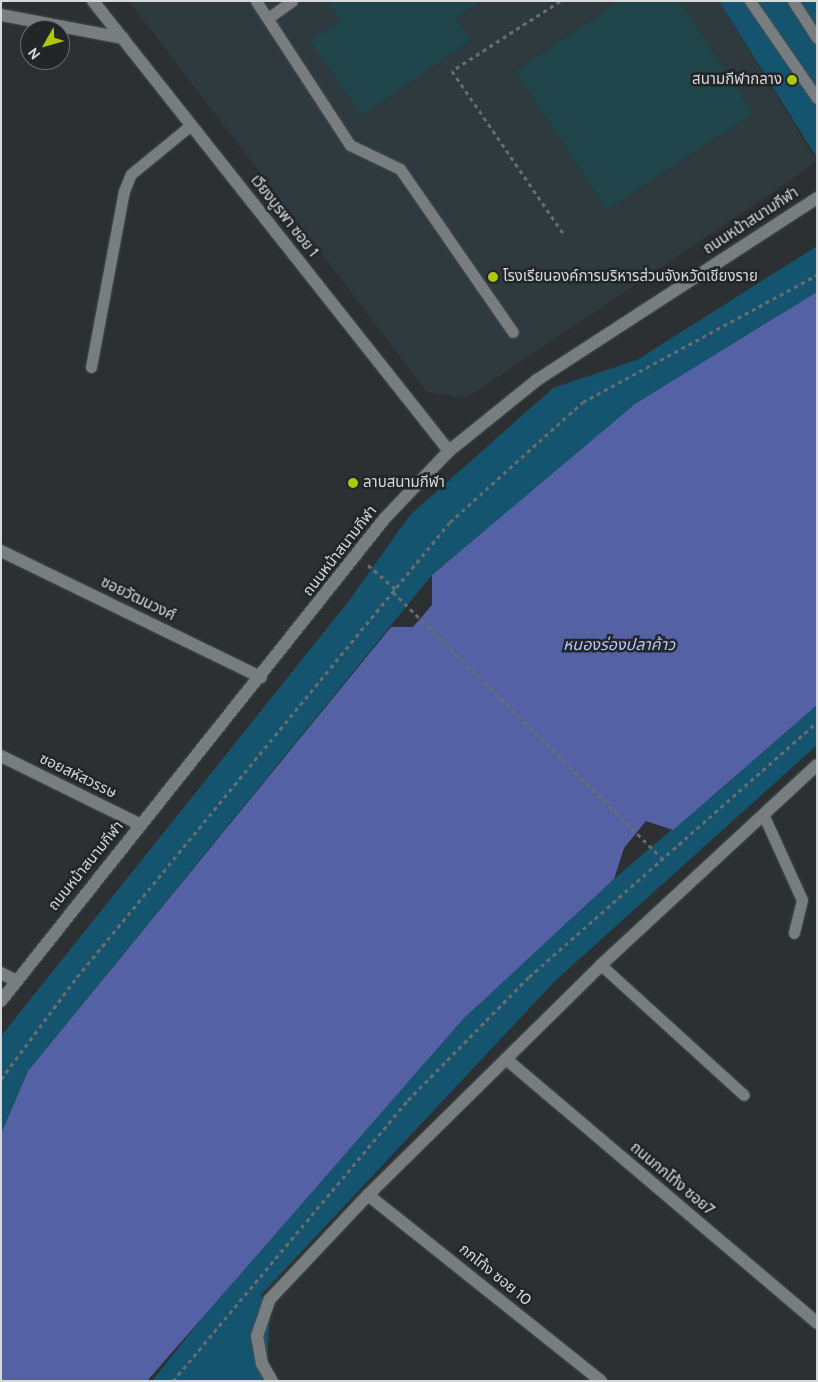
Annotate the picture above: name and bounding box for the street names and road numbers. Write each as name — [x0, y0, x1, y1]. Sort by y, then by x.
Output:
street label: เวียงบูรพา ซอย 1 — [246, 171, 322, 261]
street label: ถนนหน้าสนามกีฬา — [700, 184, 802, 258]
street label: ถนนหน้าสนามกีฬา — [299, 502, 381, 600]
street label: ซอยวัฒนวงศ์ — [98, 573, 178, 625]
street label: ซอยสหัสวรรษ — [37, 750, 119, 802]
street label: ถนนหน้าสนามกีฬา — [44, 818, 128, 914]
street label: ถนนกกโท้ง ซอย7 — [626, 1139, 718, 1219]
street label: กกโท้ง ซอย 10 — [455, 1240, 535, 1310]

